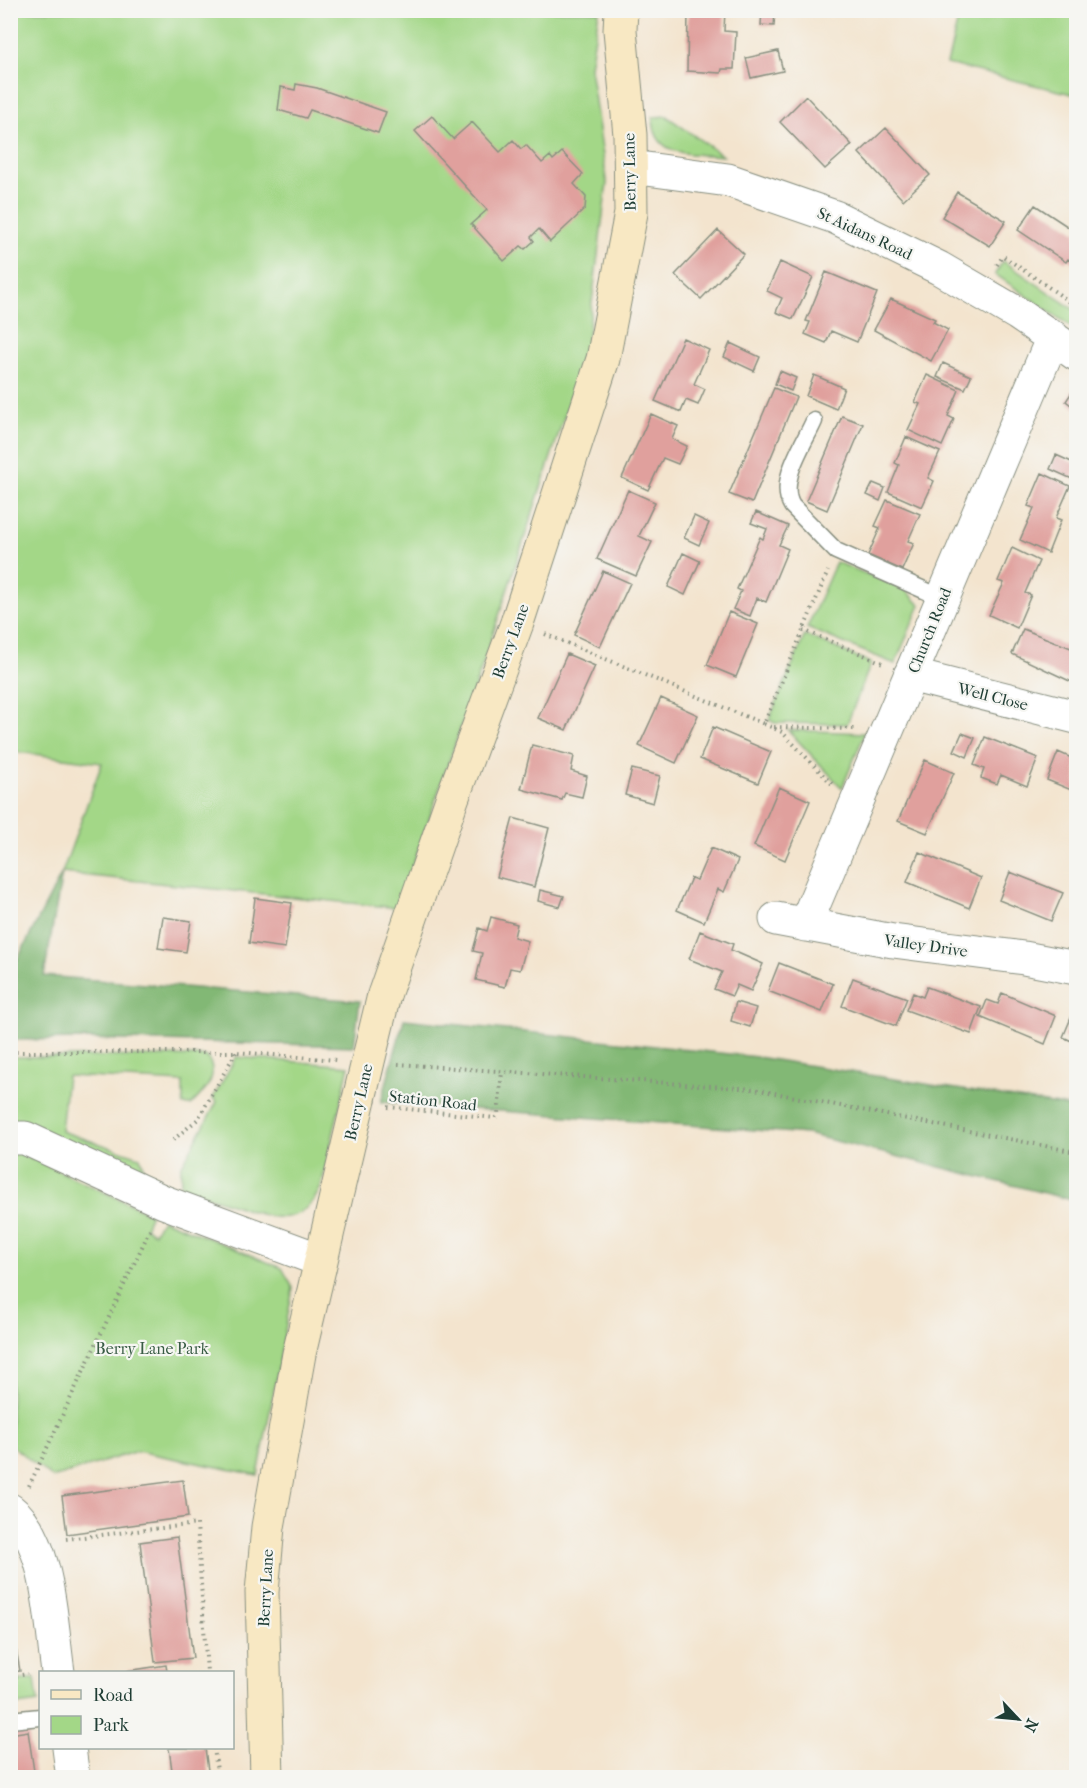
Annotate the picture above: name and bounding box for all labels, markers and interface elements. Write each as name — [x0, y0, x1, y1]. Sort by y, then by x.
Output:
street label: Berry Lane — [619, 133, 640, 211]
street label: St Aidans Road — [814, 203, 916, 264]
street label: Church Road — [904, 584, 955, 676]
street label: Berry Lane — [488, 601, 533, 681]
street label: Well Close — [955, 678, 1030, 714]
street label: Valley Drive — [882, 930, 969, 961]
street label: Berry Lane — [340, 1062, 377, 1142]
street label: Station Road — [388, 1086, 478, 1115]
park label: Berry Lane Park — [95, 1339, 209, 1358]
street label: Berry Lane — [254, 1548, 277, 1628]
legend — [39, 1671, 234, 1749]
text: Road — [93, 1685, 133, 1706]
north arrow — [988, 1689, 1048, 1749]
text: Park — [93, 1715, 130, 1736]
text: N — [1019, 1716, 1042, 1736]

